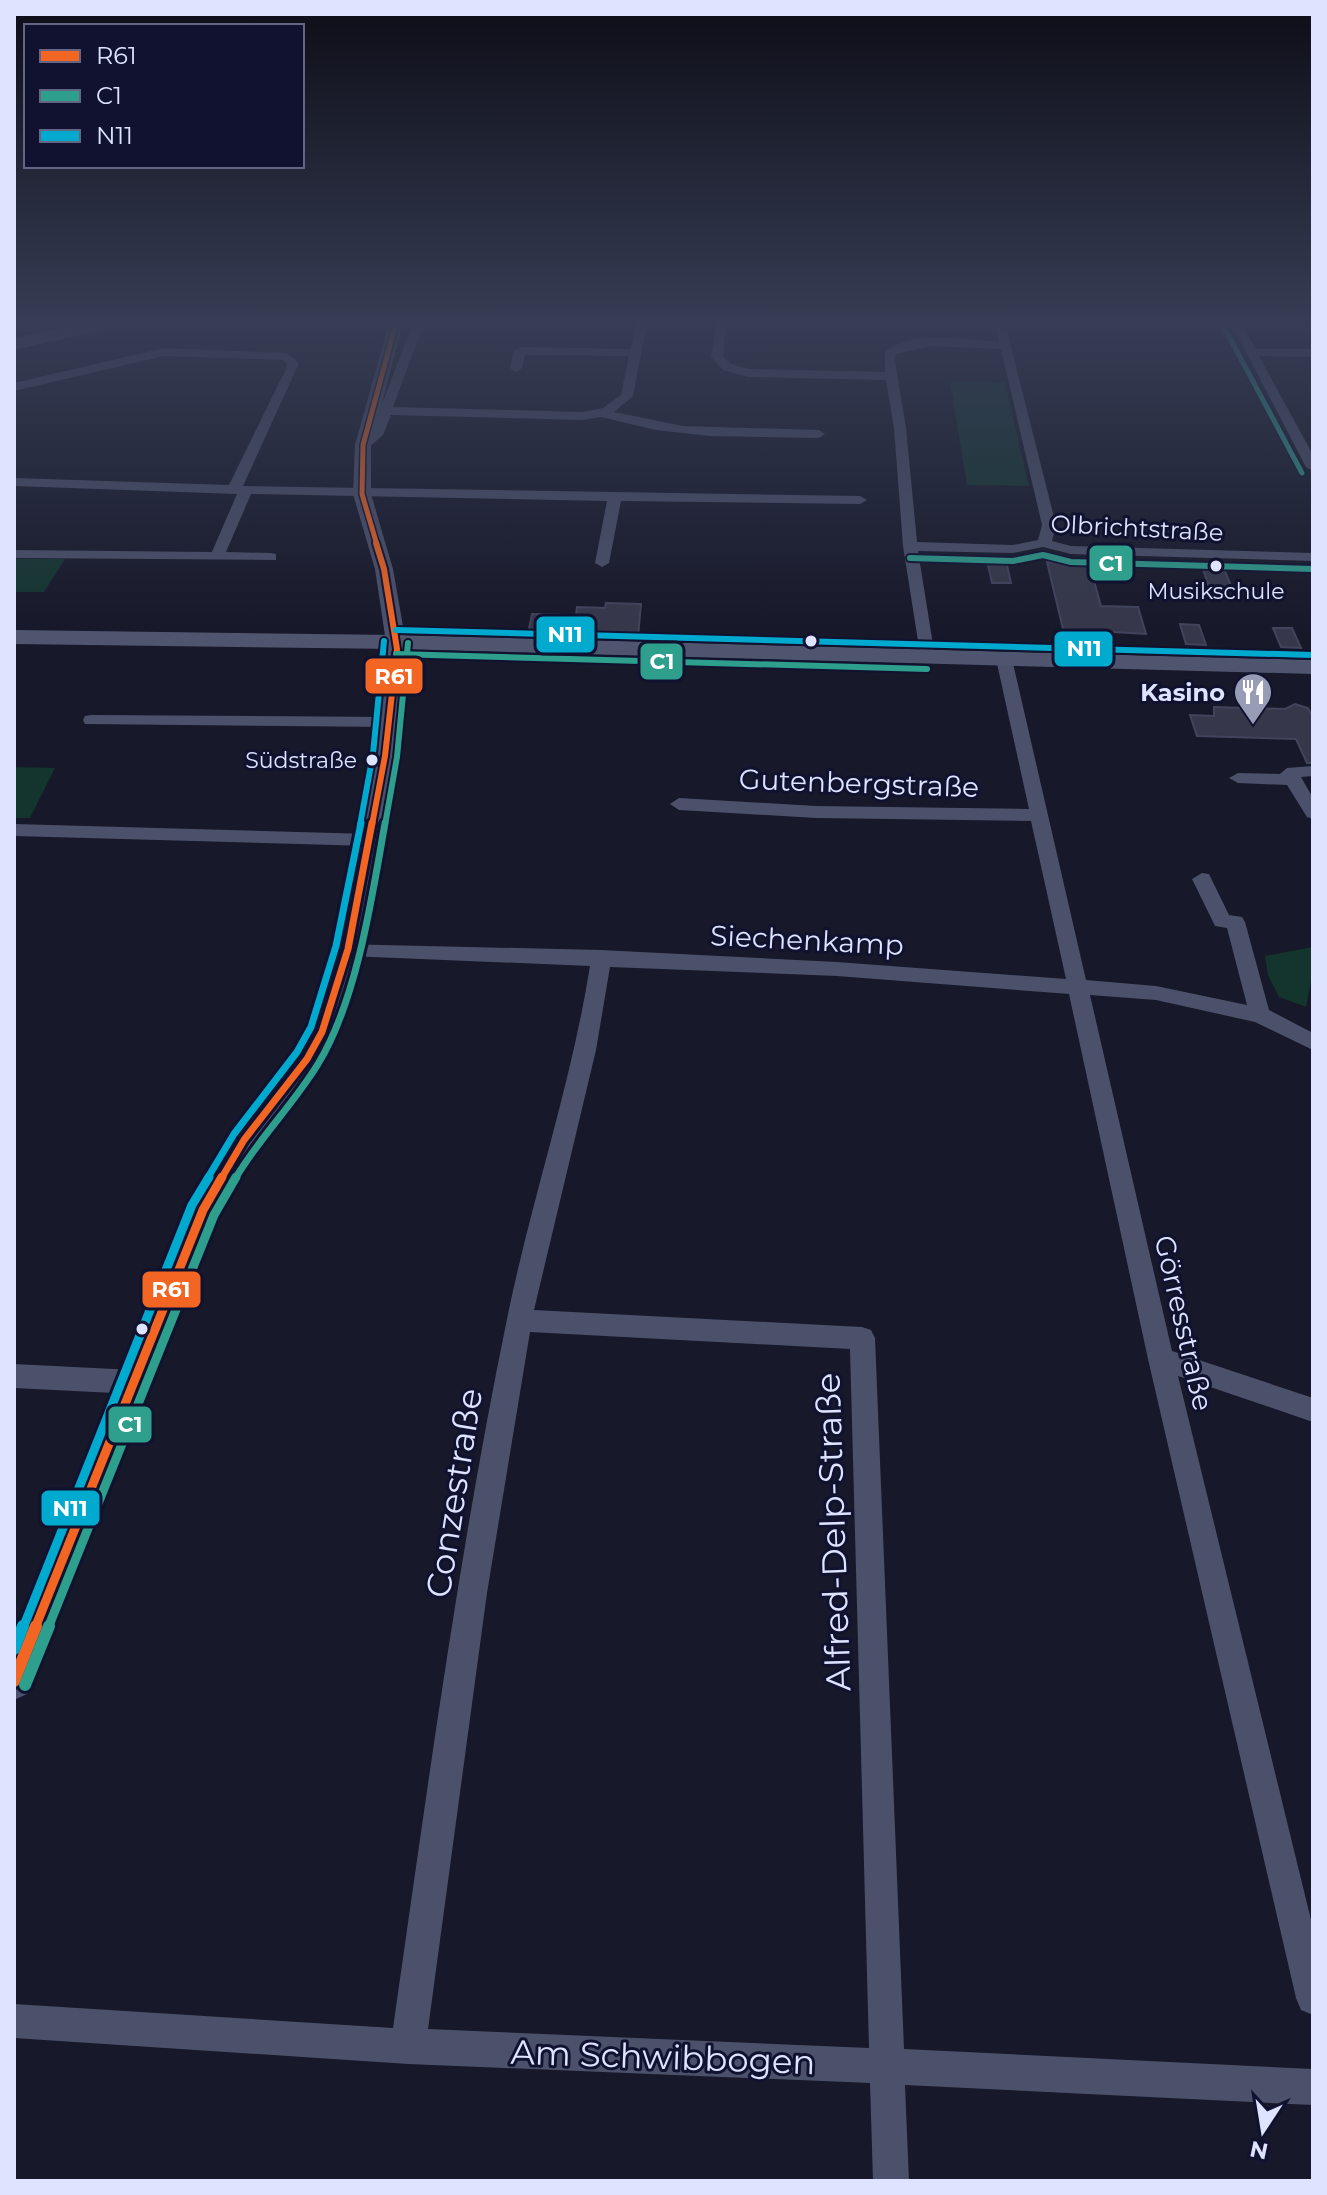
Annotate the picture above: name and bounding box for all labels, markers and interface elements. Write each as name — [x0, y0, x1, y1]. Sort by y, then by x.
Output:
legend — [24, 24, 304, 168]
text: R61 — [96, 41, 137, 70]
text: C1 — [96, 81, 122, 110]
text: N11 — [96, 121, 133, 150]
street label: Olbrichtstraße — [1050, 509, 1224, 547]
line badge: C1 — [1088, 544, 1134, 582]
text: C1 — [1099, 550, 1123, 577]
marker: Musikschule — [1208, 558, 1224, 574]
place label: Musikschule — [1147, 578, 1285, 605]
line badge: N11 — [535, 615, 596, 654]
text: N11 — [547, 621, 583, 648]
line badge: N11 — [1053, 630, 1114, 668]
unlabelled marker — [803, 633, 819, 649]
text: N11 — [1066, 635, 1102, 662]
line badge: C1 — [639, 642, 684, 681]
text: C1 — [650, 648, 674, 675]
line badge: R61 — [364, 657, 424, 695]
text: R61 — [375, 663, 413, 690]
restaurant icon: Kasino — [1232, 671, 1274, 726]
place label: Kasino — [1140, 678, 1225, 707]
place label: Südstraße — [245, 747, 357, 774]
marker: Südstraße — [364, 752, 380, 768]
street label: Gutenbergstraße — [738, 762, 980, 804]
street label: Siechenkamp — [709, 918, 905, 962]
street label: Görresstraße — [1147, 1232, 1221, 1414]
line badge: R61 — [141, 1270, 202, 1309]
text: R61 — [152, 1276, 190, 1303]
unlabelled marker — [134, 1321, 150, 1337]
street label: Alfred-Delp-Straße — [806, 1372, 860, 1692]
street label: Conzestraße — [417, 1385, 491, 1601]
line badge: C1 — [107, 1405, 153, 1444]
text: C1 — [118, 1411, 142, 1438]
line badge: N11 — [40, 1489, 101, 1527]
text: N11 — [52, 1495, 88, 1522]
street label: Am Schwibbogen — [510, 2031, 816, 2083]
north arrow — [1223, 2091, 1303, 2171]
text: N — [1247, 2135, 1270, 2165]

